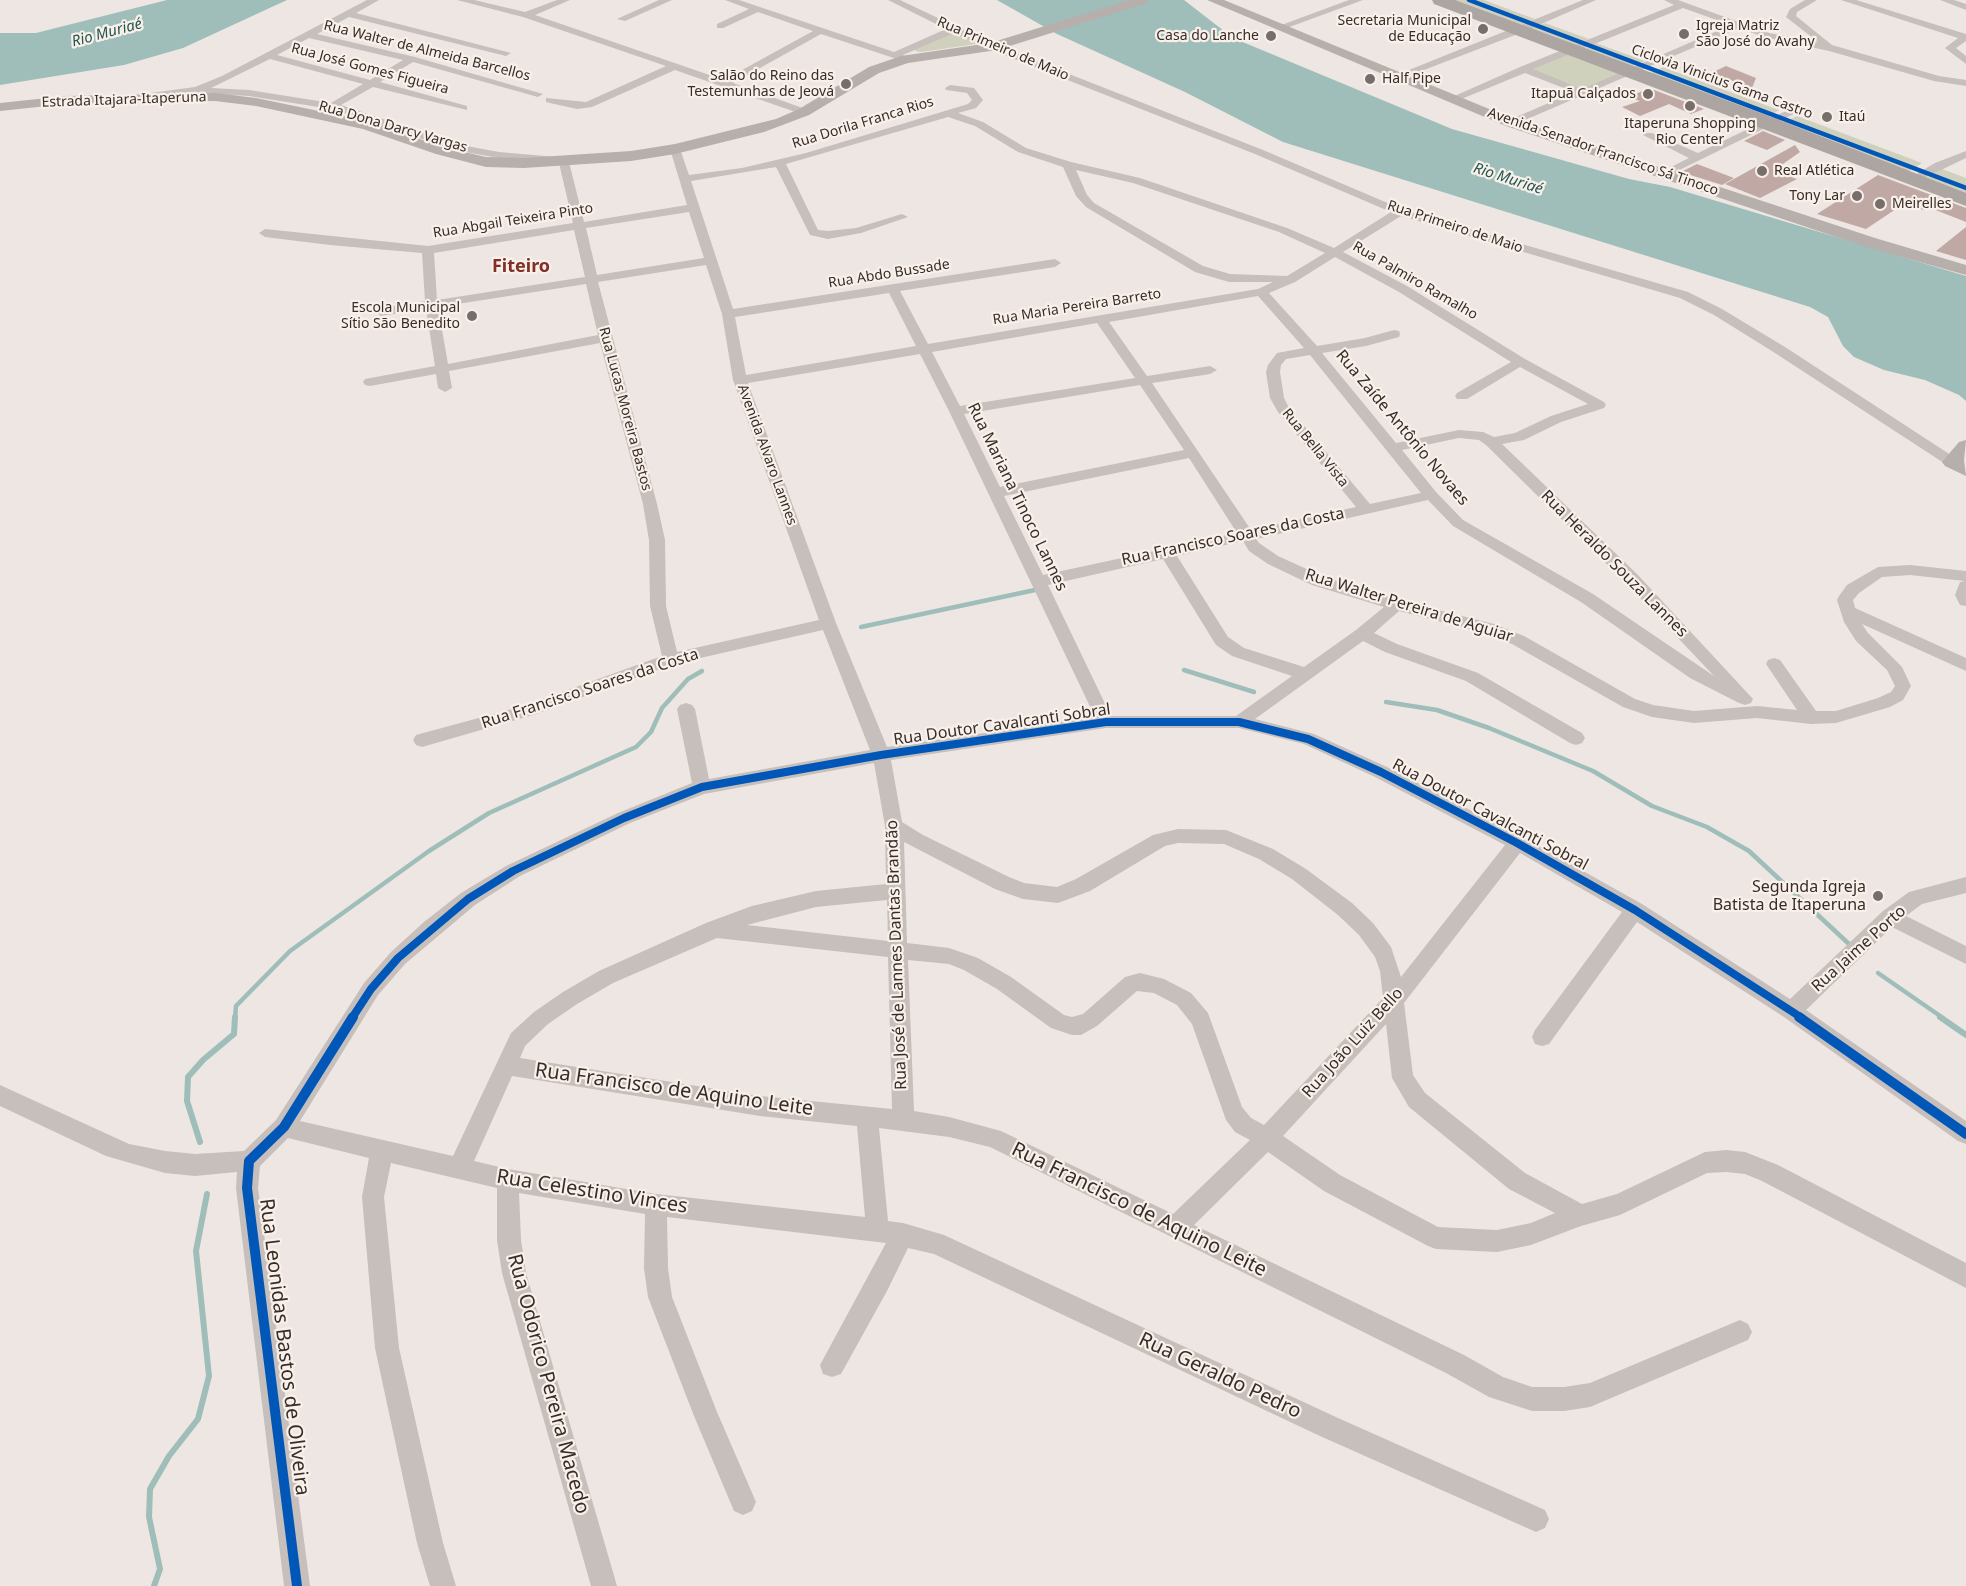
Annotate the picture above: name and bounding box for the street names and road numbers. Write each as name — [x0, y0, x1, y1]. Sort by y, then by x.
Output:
street label: Rua Primeiro de Maio — [934, 14, 1072, 84]
street label: Rua Walter de Almeida Barcellos — [322, 17, 532, 85]
street label: Rua José Gomes Figueira — [289, 40, 451, 98]
street label: Ciclovia Vinicius Gama Castro — [1629, 41, 1815, 123]
street label: Estrada Itajara-Itaperuna — [41, 89, 207, 111]
street label: Rua Dorila Franca Rios — [790, 93, 936, 153]
street label: Rua Dona Darcy Vargas — [317, 98, 469, 156]
street label: Avenida Senador Francisco Sá Tinoco — [1485, 105, 1721, 199]
street label: Rua Primeiro de Maio — [1385, 197, 1525, 257]
street label: Rua Abgail Teixeira Pinto — [432, 200, 594, 242]
street label: Rua Palmiro Ramalho — [1350, 238, 1480, 324]
street label: Rua Abdo Bussade — [827, 256, 951, 292]
street label: Rua Maria Pereira Barreto — [992, 285, 1162, 329]
street label: Rua Lucas Moreira Bastos — [595, 325, 655, 493]
street label: Rua Zaíde Antônio Novaes — [1331, 346, 1473, 510]
street label: Avenida Alvaro Lannes — [734, 382, 800, 528]
street label: Rua Mariana Tinoco Lannes — [963, 400, 1071, 594]
street label: Rua Bella Vista — [1278, 405, 1352, 491]
street label: Rua Heraldo Souza Lannes — [1537, 487, 1691, 641]
street label: Rua Francisco Soares da Costa — [1120, 504, 1346, 570]
street label: Rua Walter Pereira de Aguiar — [1303, 565, 1515, 647]
street label: Rua Francisco Soares da Costa — [479, 645, 701, 733]
street label: Rua Doutor Cavalcanti Sobral — [892, 700, 1112, 750]
street label: Rua Doutor Cavalcanti Sobral — [1389, 755, 1591, 875]
street label: Rua José de Lannes Dantas Brandão — [883, 820, 911, 1090]
street label: Rua Jaime Porto — [1808, 902, 1910, 996]
street label: Rua João Luiz Bello — [1299, 984, 1407, 1102]
street label: Rua Francisco de Aquino Leite — [533, 1059, 815, 1121]
street label: Rua Francisco de Aquino Leite — [1008, 1138, 1270, 1282]
street label: Rua Celestino Vinces — [495, 1165, 689, 1219]
street label: Rua Leonidas Bastos de Oliveira — [254, 1197, 314, 1497]
street label: Rua Odorico Pereira Macedo — [502, 1251, 594, 1517]
street label: Rua Geraldo Pedro — [1135, 1328, 1305, 1424]

